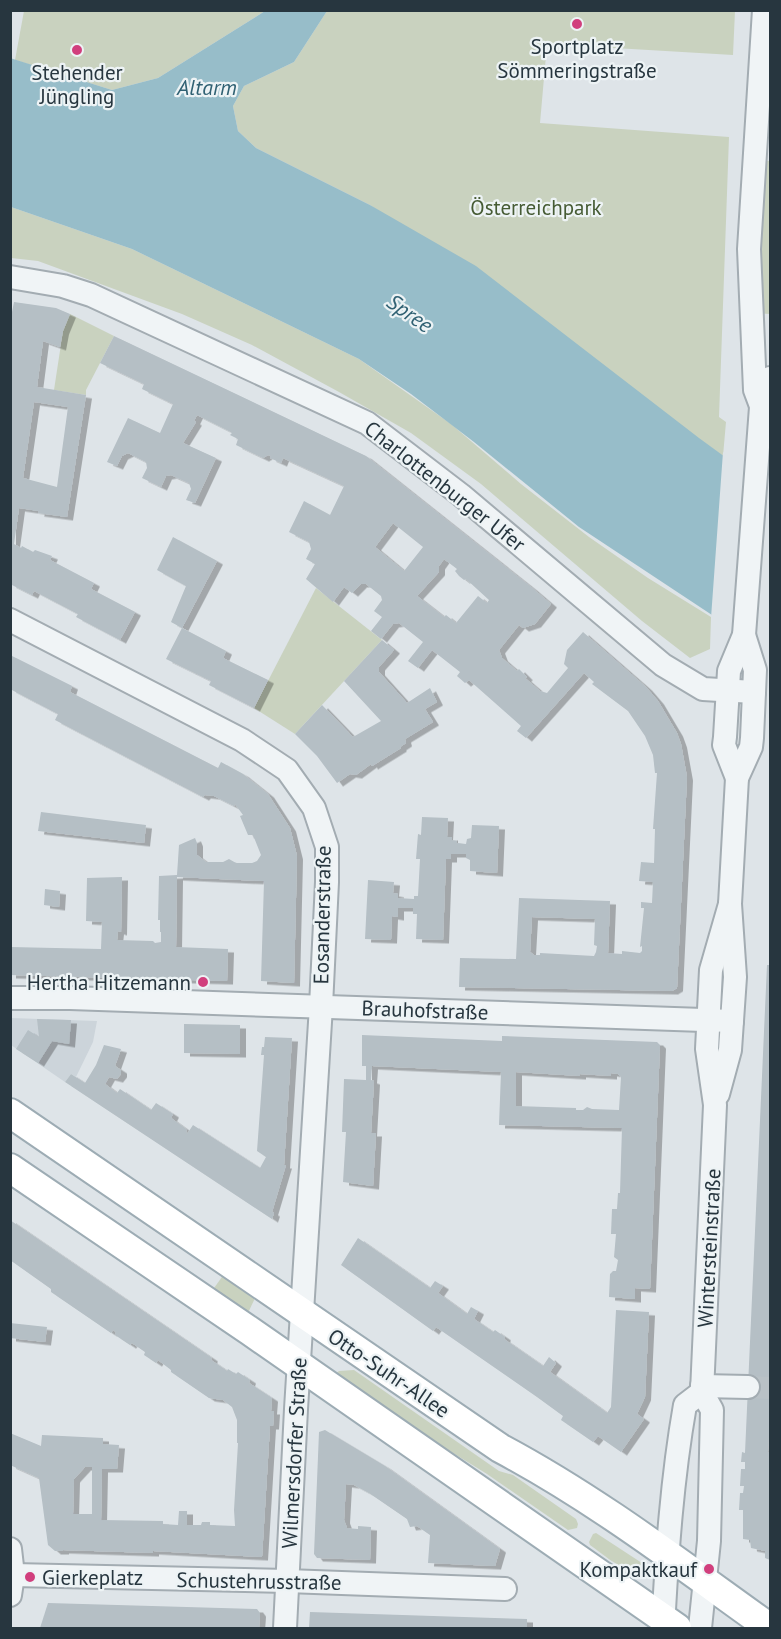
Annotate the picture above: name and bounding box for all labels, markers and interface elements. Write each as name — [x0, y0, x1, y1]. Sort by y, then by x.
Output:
marker: Sportplatz Sömmeringstraße — [570, 17, 584, 31]
place label: Sportplatz Sömmeringstraße — [497, 33, 657, 84]
marker: Stehender Jüngling — [70, 43, 84, 57]
place label: Stehender Jüngling — [31, 59, 123, 110]
water label: Altarm — [176, 73, 237, 101]
park label: Österreichpark — [470, 194, 602, 221]
water label: Spree — [382, 287, 439, 339]
street label: Charlottenburger Ufer — [359, 415, 531, 557]
street label: Eosanderstraße — [307, 845, 337, 985]
place label: Hertha Hitzemann — [27, 969, 191, 996]
marker: Hertha Hitzemann — [196, 975, 210, 989]
street label: Brauhofstraße — [361, 994, 489, 1026]
street label: Wintersteinstraße — [691, 1168, 727, 1328]
street label: Otto-Suhr-Allee — [323, 1322, 455, 1424]
street label: Wilmersdorfer Straße — [276, 1357, 312, 1549]
place label: Kompaktkauf — [579, 1556, 698, 1583]
marker: Kompaktkauf — [702, 1562, 716, 1576]
place label: Gierkeplatz — [42, 1564, 143, 1591]
street label: Schustehrusstraße — [176, 1566, 342, 1596]
marker: Gierkeplatz — [23, 1570, 37, 1584]

